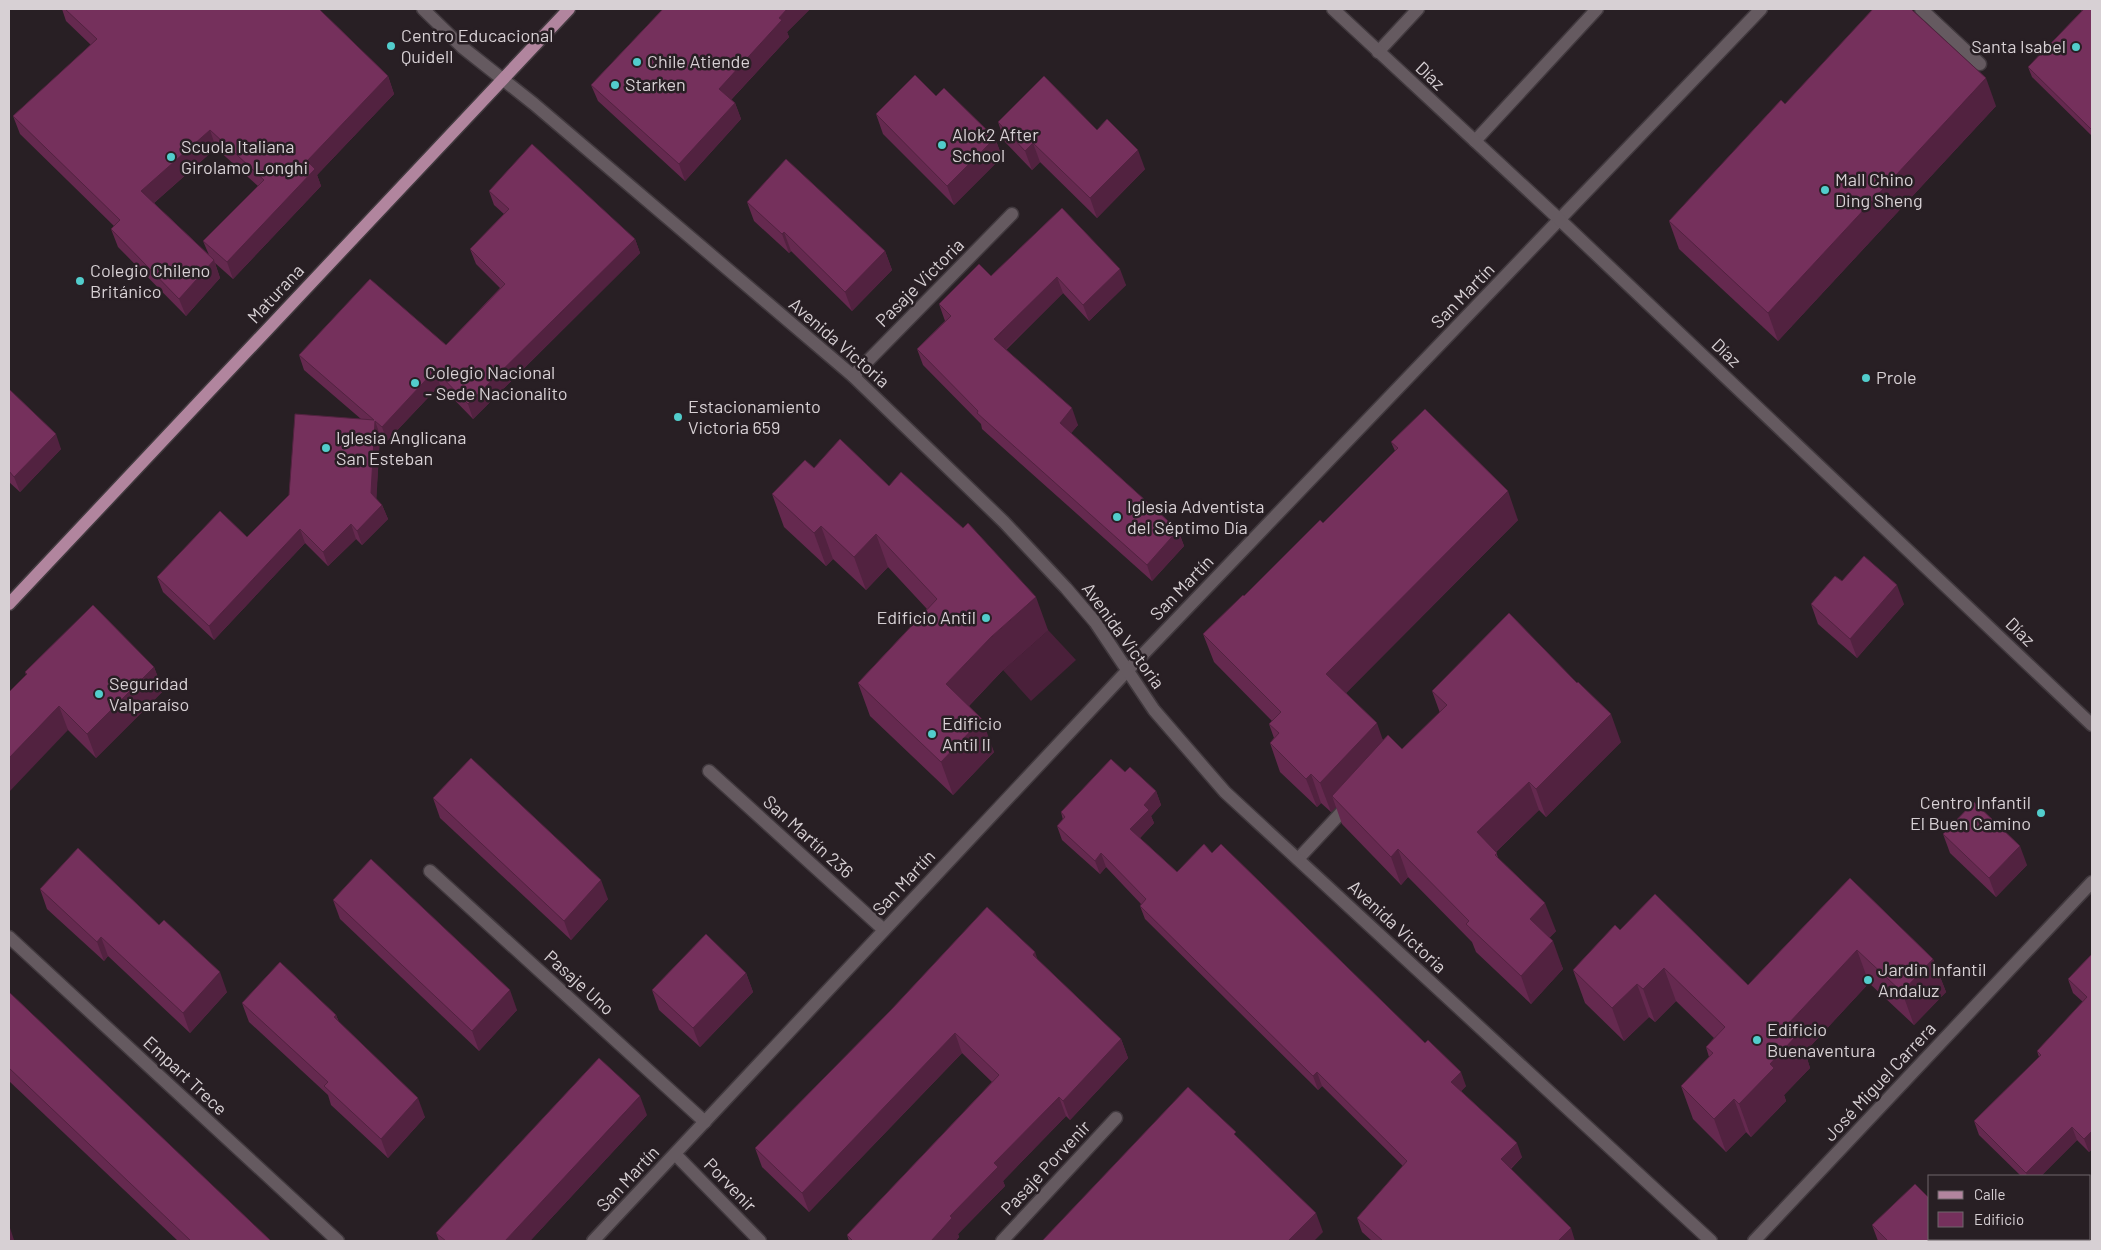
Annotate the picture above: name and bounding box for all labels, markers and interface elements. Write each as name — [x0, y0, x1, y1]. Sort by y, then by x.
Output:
place label: Centro Educacional Quidell — [401, 24, 553, 67]
place label: Santa Isabel — [1971, 35, 2066, 57]
marker: Centro Educacional Quidell — [385, 40, 397, 52]
marker: Santa Isabel — [2070, 41, 2082, 53]
place label: Chile Atiende — [647, 50, 750, 72]
marker: Chile Atiende — [631, 56, 643, 68]
street label: Díaz — [1411, 56, 1450, 94]
place label: Starken — [625, 73, 686, 95]
marker: Starken — [609, 79, 621, 91]
place label: Alok2 After School — [952, 123, 1039, 166]
place label: Scuola Italiana Girolamo Longhi — [181, 135, 308, 178]
marker: Alok2 After School — [936, 139, 948, 151]
marker: Scuola Italiana Girolamo Longhi — [165, 151, 177, 163]
place label: Mall Chino Ding Sheng — [1835, 168, 1923, 211]
marker: Mall Chino Ding Sheng — [1819, 184, 1831, 196]
street label: Pasaje Victoria — [870, 233, 968, 331]
street label: San Martín — [1426, 258, 1499, 332]
place label: Colegio Chileno Británico — [90, 259, 210, 302]
street label: Maturana — [242, 259, 308, 327]
marker: Colegio Chileno Británico — [74, 275, 86, 287]
street label: Avenida Victoria — [785, 293, 894, 392]
street label: Díaz — [1707, 333, 1746, 371]
place label: Colegio Nacional - Sede Nacionalito — [425, 361, 568, 404]
place label: Prole — [1876, 366, 1917, 388]
marker: Prole — [1860, 372, 1872, 384]
marker: Colegio Nacional - Sede Nacionalito — [409, 377, 421, 389]
place label: Estacionamiento Victoria 659 — [688, 395, 821, 438]
marker: Estacionamiento Victoria 659 — [672, 411, 684, 423]
place label: Iglesia Anglicana San Esteban — [336, 426, 466, 469]
marker: Iglesia Anglicana San Esteban — [320, 442, 332, 454]
place label: Iglesia Adventista del Séptimo Día — [1127, 495, 1265, 538]
marker: Iglesia Adventista del Séptimo Día — [1111, 511, 1123, 523]
street label: San Martín — [1145, 550, 1218, 624]
street label: Avenida Victoria — [1078, 578, 1170, 693]
place label: Edificio Antil — [876, 606, 976, 628]
marker: Edificio Antil — [980, 612, 992, 624]
street label: Díaz — [2001, 612, 2040, 650]
place label: Seguridad Valparaíso — [109, 672, 189, 715]
marker: Seguridad Valparaíso — [93, 688, 105, 700]
place label: Edificio Antil II — [942, 712, 1002, 755]
marker: Edificio Antil II — [926, 728, 938, 740]
street label: San Martín 236 — [759, 790, 858, 882]
place label: Centro Infantil El Buen Camino — [1910, 791, 2031, 834]
marker: Centro Infantil El Buen Camino — [2035, 807, 2047, 819]
street label: San Martín — [867, 845, 939, 920]
street label: Avenida Victoria — [1344, 875, 1451, 977]
street label: Pasaje Uno — [540, 945, 619, 1019]
place label: Jardin Infantil Andaluz — [1878, 958, 1986, 1001]
marker: Jardin Infantil Andaluz — [1862, 974, 1874, 986]
street label: José Miguel Carrera — [1819, 1017, 1940, 1145]
place label: Edificio Buenaventura — [1767, 1018, 1876, 1061]
street label: Empart Trece — [139, 1031, 232, 1119]
marker: Edificio Buenaventura — [1751, 1034, 1763, 1046]
street label: Pasaje Porvenir — [996, 1115, 1095, 1219]
street label: San Martín — [591, 1141, 663, 1216]
street label: Porvenir — [700, 1153, 762, 1216]
legend — [1928, 1175, 2091, 1240]
text: Calle — [1974, 1185, 2006, 1203]
text: Edificio — [1974, 1210, 2024, 1228]

